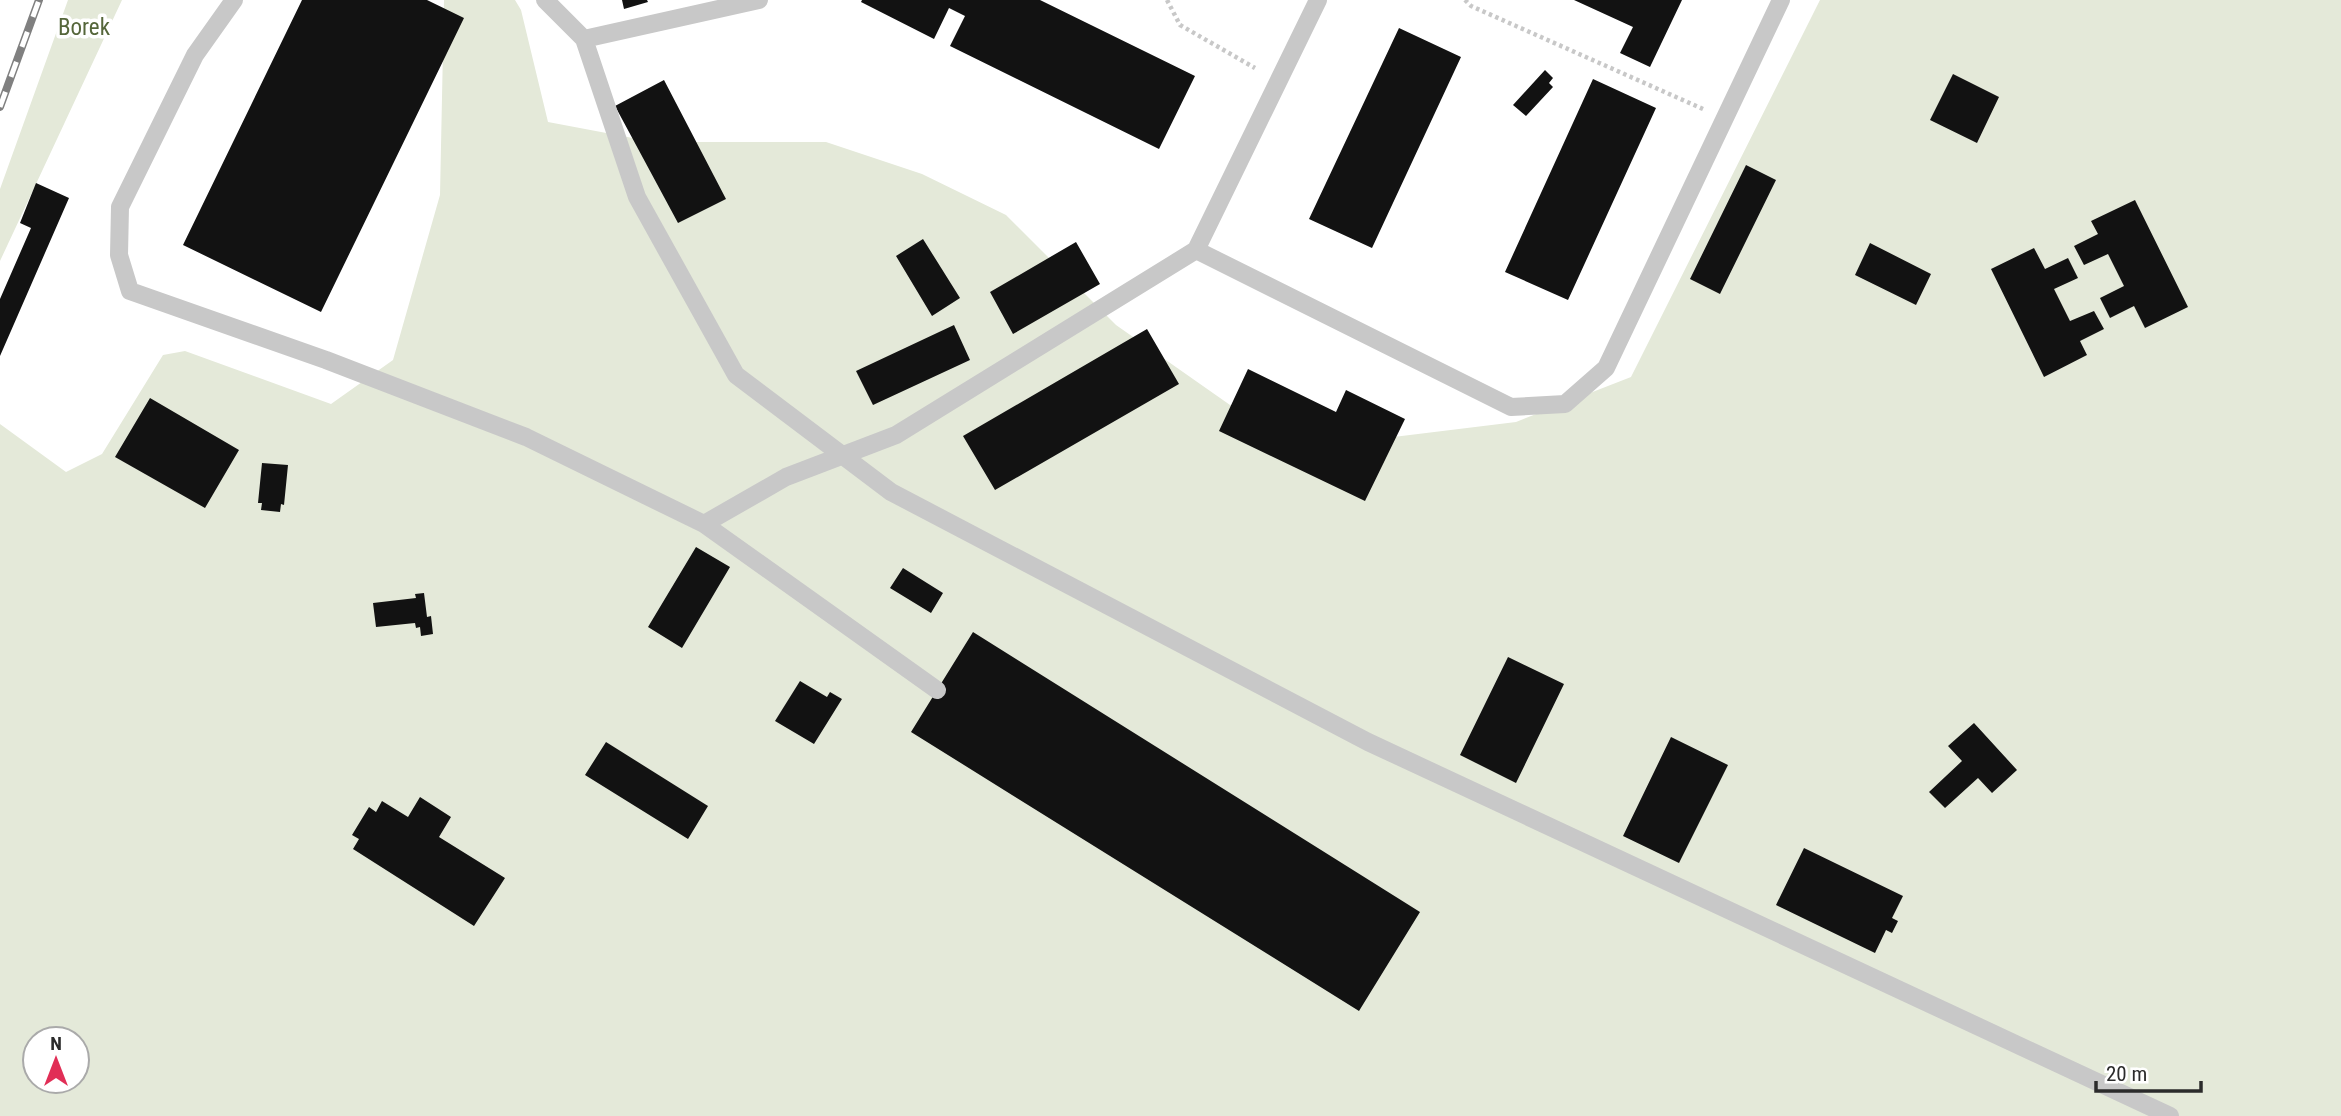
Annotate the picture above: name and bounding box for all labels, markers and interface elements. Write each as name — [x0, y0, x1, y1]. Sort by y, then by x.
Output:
park label: Borek — [58, 14, 111, 41]
north arrow — [21, 1025, 91, 1095]
text: N — [50, 1032, 62, 1055]
scale bar — [2096, 1050, 2201, 1094]
text: 20 m — [2106, 1062, 2147, 1086]

